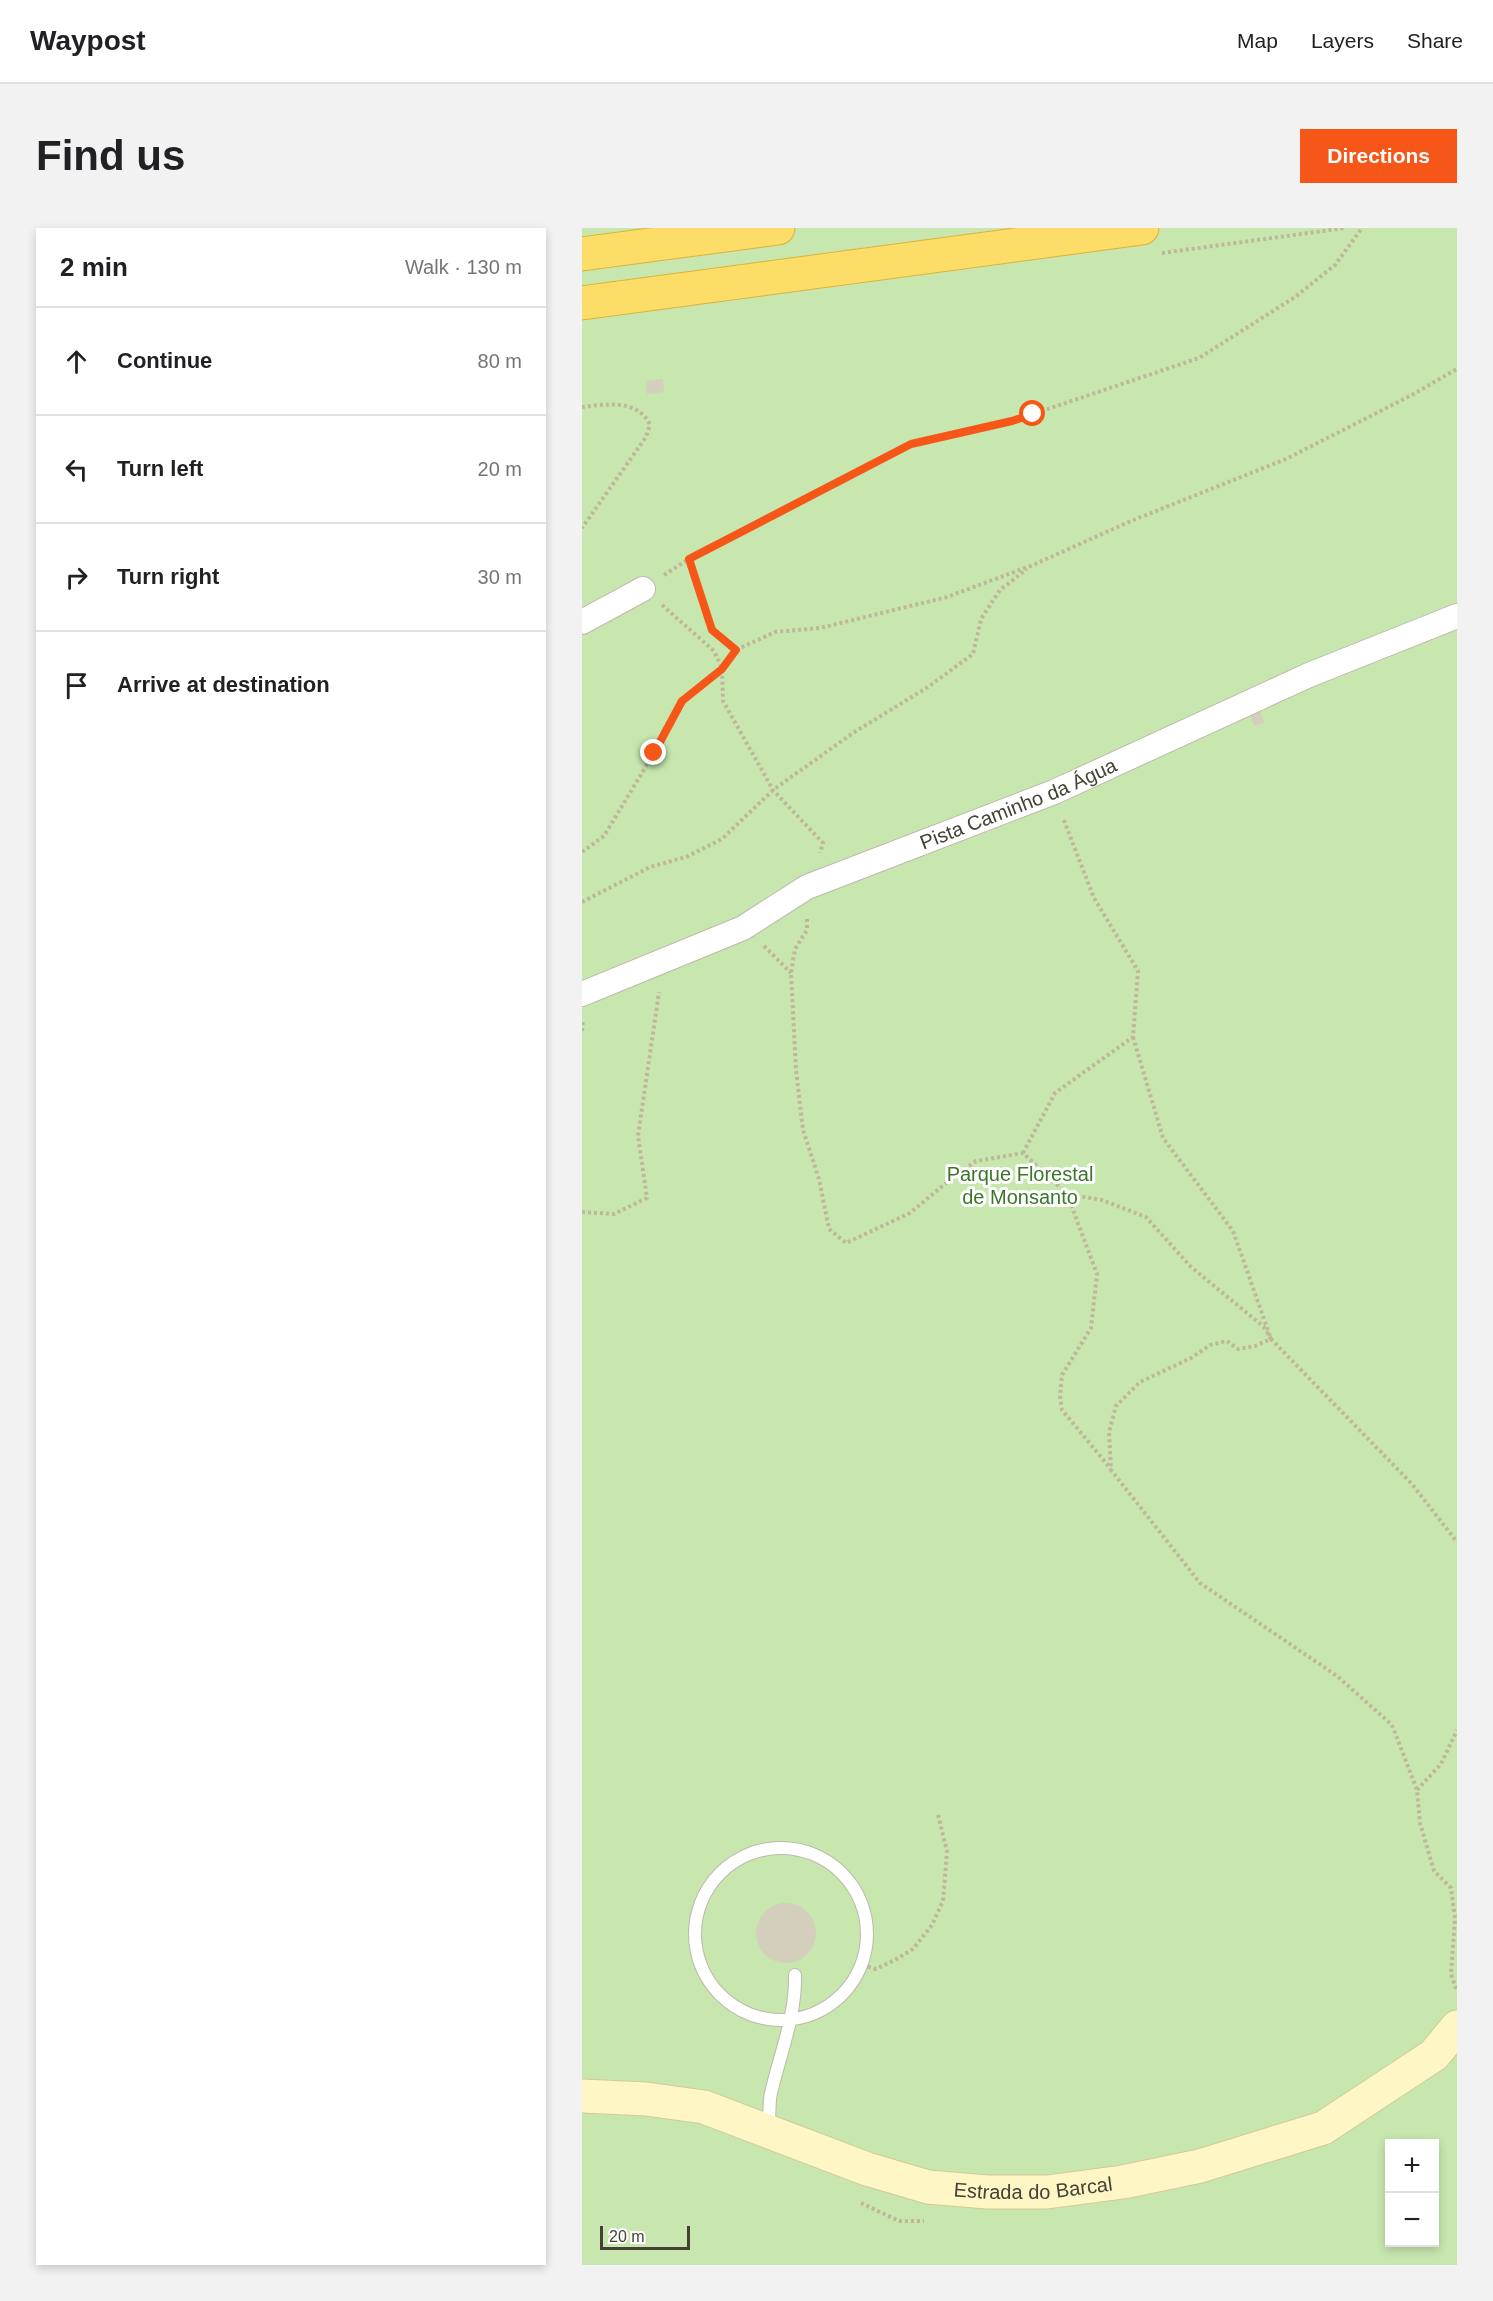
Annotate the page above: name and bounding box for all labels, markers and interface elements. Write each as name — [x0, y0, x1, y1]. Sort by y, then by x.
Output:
text: Waypost — [30, 25, 146, 56]
text: Map — [1237, 29, 1278, 52]
text: Layers — [1311, 29, 1374, 52]
text: Share — [1407, 29, 1463, 52]
button: Directions — [1300, 129, 1457, 183]
text: Find us — [36, 132, 185, 179]
text: 2 min — [60, 252, 128, 282]
text: Walk · 130 m — [405, 256, 522, 278]
icon: ahead — [60, 345, 93, 378]
text: Continue — [117, 348, 212, 373]
text: 80 m — [478, 350, 522, 372]
route start — [1019, 400, 1045, 426]
icon: left — [60, 453, 93, 486]
text: Turn left — [117, 456, 203, 481]
text: 20 m — [478, 458, 522, 480]
icon: right — [60, 561, 93, 594]
text: Turn right — [117, 564, 219, 589]
text: 30 m — [478, 566, 522, 588]
icon: arrive — [60, 669, 93, 702]
text: Arrive at destination — [117, 672, 330, 697]
route end — [640, 739, 666, 765]
street label: Pista Caminho da Água — [917, 754, 1121, 854]
park label: Parque Florestal de Monsanto — [947, 1163, 1093, 1208]
map controls — [1385, 2139, 1439, 2247]
button: + — [1385, 2139, 1439, 2193]
street label: Estrada do Barcal — [953, 2173, 1114, 2203]
button: − — [1385, 2193, 1439, 2247]
scale bar — [600, 2223, 690, 2250]
text: 20 m — [609, 2228, 645, 2245]

